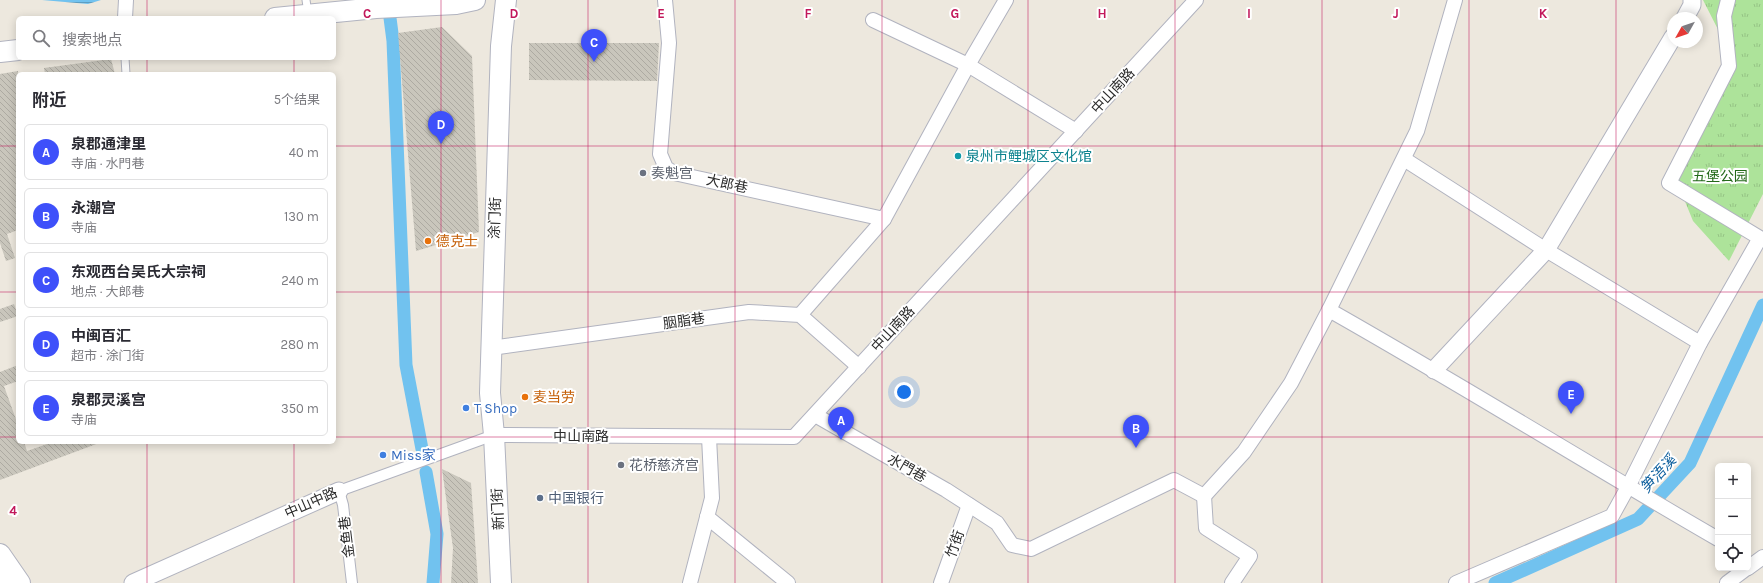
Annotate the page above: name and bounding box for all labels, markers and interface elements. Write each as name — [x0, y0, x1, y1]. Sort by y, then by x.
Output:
text: C — [363, 6, 371, 21]
text: D — [510, 6, 519, 21]
text: E — [657, 6, 665, 21]
text: F — [804, 6, 812, 21]
text: G — [951, 6, 959, 21]
text: H — [1097, 6, 1107, 21]
text: I — [1247, 6, 1251, 21]
text: J — [1393, 6, 1399, 21]
text: K — [1539, 6, 1548, 21]
north arrow — [1667, 12, 1703, 48]
search box — [16, 16, 336, 60]
icon: search — [30, 27, 52, 49]
pin: C — [581, 29, 607, 62]
text: 搜索地点 — [62, 31, 122, 49]
street label: 中山南路 — [1088, 65, 1138, 117]
text: 附近 — [32, 90, 66, 110]
text: 5个结果 — [274, 92, 320, 107]
pin: D — [428, 111, 454, 144]
text: 泉郡通津里 — [71, 135, 146, 153]
text: A — [42, 145, 50, 160]
text: 40 m — [289, 145, 319, 160]
place label: 泉州市鲤城区文化馆 — [966, 148, 1092, 165]
marker: 泉州市鲤城区文化馆 — [953, 151, 963, 161]
text: 寺庙 · 水門巷 — [71, 156, 145, 171]
place label: 奏魁宫 — [651, 165, 693, 182]
marker: 奏魁宫 — [638, 168, 648, 178]
park label: 五堡公园 — [1692, 168, 1748, 185]
street label: 大郎巷 — [705, 171, 749, 197]
street label: 涂门街 — [486, 197, 504, 239]
text: 永潮宫 — [71, 199, 116, 217]
text: B — [42, 209, 50, 224]
text: 130 m — [284, 209, 319, 224]
text: 寺庙 — [71, 220, 97, 235]
place label: 德克士 — [436, 233, 478, 250]
marker: 德克士 — [423, 236, 433, 246]
text: 东观西台吴氏大宗祠 — [71, 263, 206, 281]
text: C — [42, 273, 50, 288]
text: 240 m — [281, 273, 319, 288]
text: 地点 · 大郎巷 — [71, 284, 145, 299]
street label: 中山南路 — [868, 303, 918, 355]
street label: 胭脂巷 — [662, 310, 706, 332]
text: 中闽百汇 — [71, 327, 131, 345]
text: D — [42, 337, 50, 352]
text: 280 m — [281, 337, 319, 352]
text: 超市 · 涂门街 — [71, 348, 145, 363]
pin: E — [1558, 381, 1584, 414]
your location — [894, 382, 914, 402]
place label: 麦当劳 — [533, 389, 575, 406]
text: 泉郡灵溪宫 — [71, 391, 146, 409]
marker: 麦当劳 — [520, 392, 530, 402]
place label: T Shop — [474, 400, 517, 417]
text: E — [42, 401, 50, 416]
text: 350 m — [281, 401, 319, 416]
marker: T Shop — [461, 403, 471, 413]
pin: A — [828, 407, 854, 440]
text: 寺庙 — [71, 412, 97, 427]
pin: B — [1123, 415, 1149, 448]
street label: 中山南路 — [553, 428, 609, 445]
place label: Miss家 — [391, 447, 436, 464]
marker: Miss家 — [378, 450, 388, 460]
street label: 水門巷 — [885, 450, 929, 486]
water label: 笋浯溪 — [1636, 450, 1681, 497]
place label: 花桥慈济宫 — [629, 457, 699, 474]
marker: 花桥慈济宫 — [616, 460, 626, 470]
map controls — [1715, 463, 1751, 571]
button: + — [1715, 463, 1751, 499]
street label: 中山中路 — [282, 484, 340, 522]
street label: 新门街 — [488, 488, 508, 530]
place label: 中国银行 — [548, 490, 604, 507]
marker: 中国银行 — [535, 493, 545, 503]
button: − — [1715, 499, 1751, 535]
text: 4 — [9, 503, 17, 518]
street label: 金鱼巷 — [336, 515, 358, 559]
street label: 竹街 — [942, 528, 968, 560]
button: locate — [1715, 535, 1751, 571]

